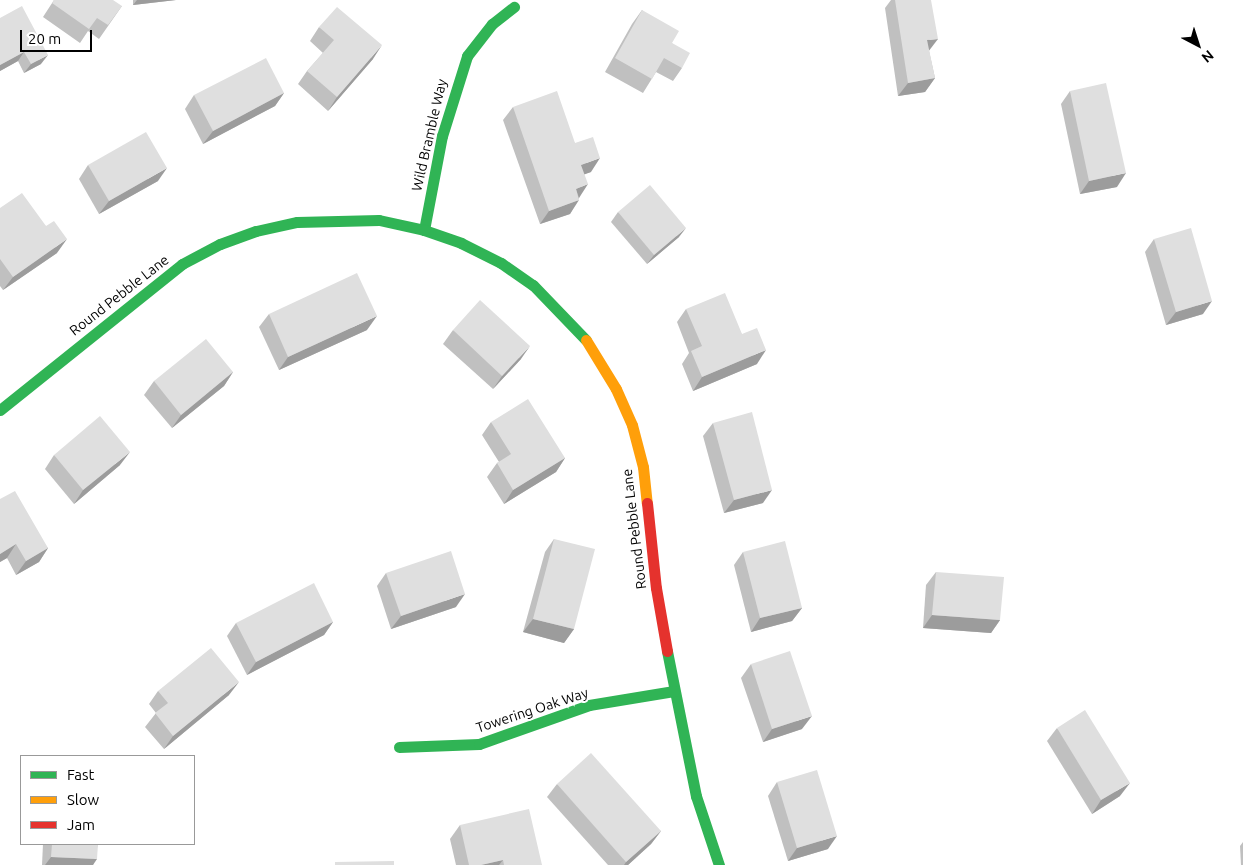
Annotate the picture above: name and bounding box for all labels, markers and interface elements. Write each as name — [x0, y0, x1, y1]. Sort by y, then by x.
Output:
scale bar — [22, 20, 95, 52]
north arrow — [1173, 20, 1223, 70]
text: 20 m — [28, 30, 61, 47]
text: N — [1199, 47, 1217, 66]
street label: Wild Bramble Way — [408, 77, 450, 193]
street label: Round Pebble Lane — [66, 251, 172, 339]
street label: Round Pebble Lane — [618, 468, 650, 590]
street label: Towering Oak Way — [474, 684, 590, 736]
legend — [20, 755, 195, 845]
text: Fast — [67, 766, 94, 783]
text: Slow — [67, 791, 99, 808]
text: Jam — [67, 816, 95, 833]

